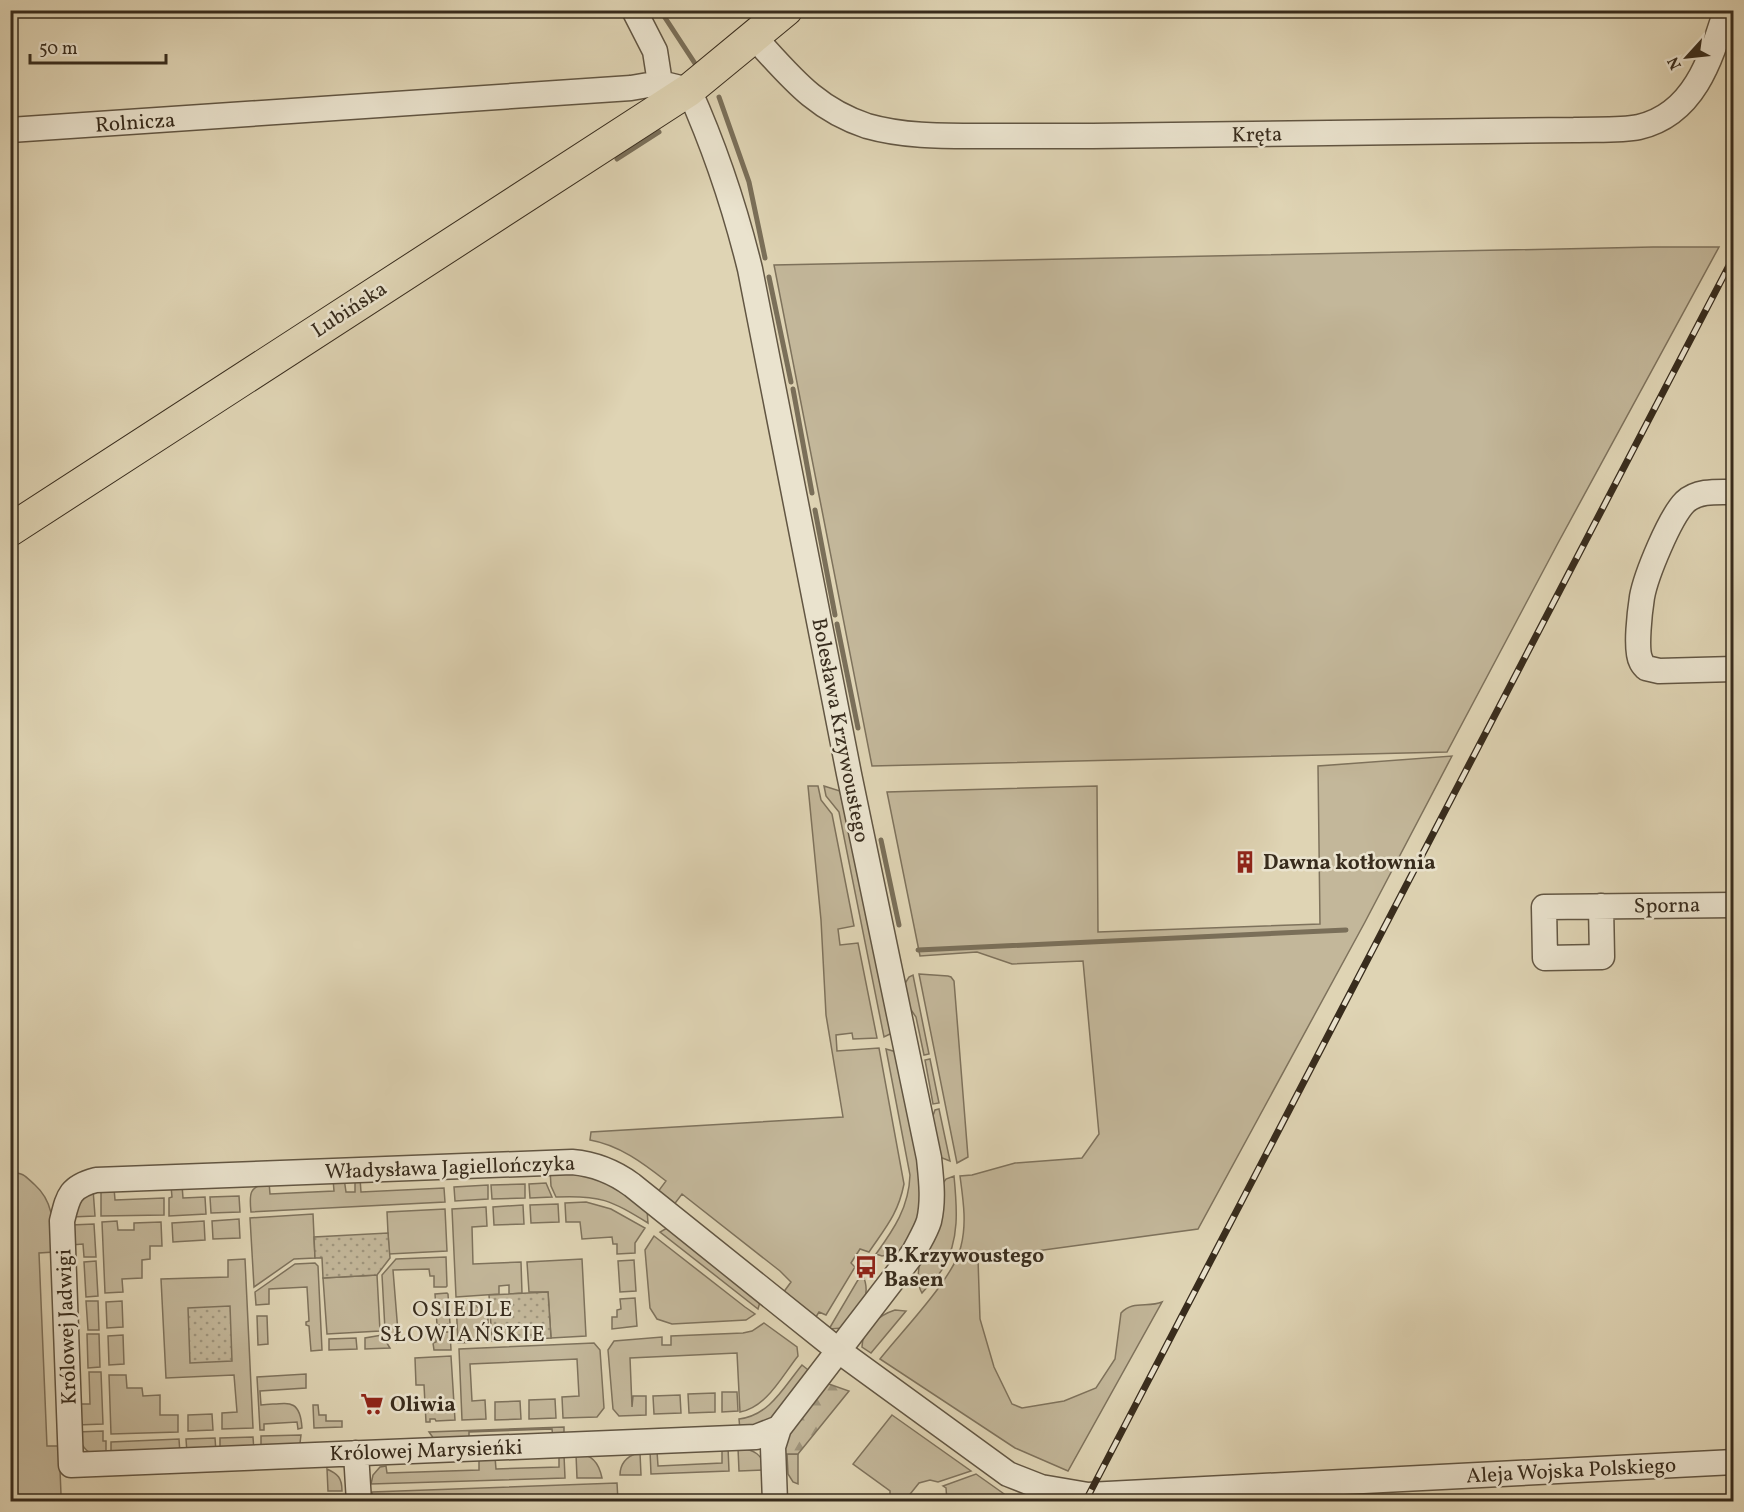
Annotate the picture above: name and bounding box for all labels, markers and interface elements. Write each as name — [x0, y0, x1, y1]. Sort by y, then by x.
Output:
scale bar — [30, 27, 166, 65]
north arrow — [1657, 27, 1717, 87]
text: 50 m — [39, 37, 78, 62]
text: N — [1663, 52, 1688, 73]
street label: Rolnicza — [94, 106, 176, 141]
street label: Kręta — [1231, 121, 1283, 150]
street label: Lubińska — [306, 275, 393, 346]
street label: Bolesława Krzywoustego — [804, 615, 876, 845]
building icon: Dawna kotłownia — [1232, 849, 1258, 875]
place label: Dawna kotłownia — [1263, 849, 1436, 878]
street label: Sporna — [1633, 891, 1701, 922]
street label: Władysława Jagiellończyka — [324, 1150, 576, 1187]
place label: B.Krzywoustego Basen — [884, 1242, 1044, 1295]
street label: Królowej Jadwigi — [50, 1248, 85, 1406]
bus stop icon: B.Krzywoustego Basen — [853, 1254, 879, 1280]
district label: OSIEDLE SŁOWIAŃSKIE — [380, 1295, 546, 1351]
supermarket icon: Oliwia — [359, 1391, 385, 1417]
place label: Oliwia — [390, 1391, 456, 1420]
street label: Królowej Marysieńki — [329, 1434, 523, 1469]
street label: Aleja Wojska Polskiego — [1465, 1452, 1677, 1491]

